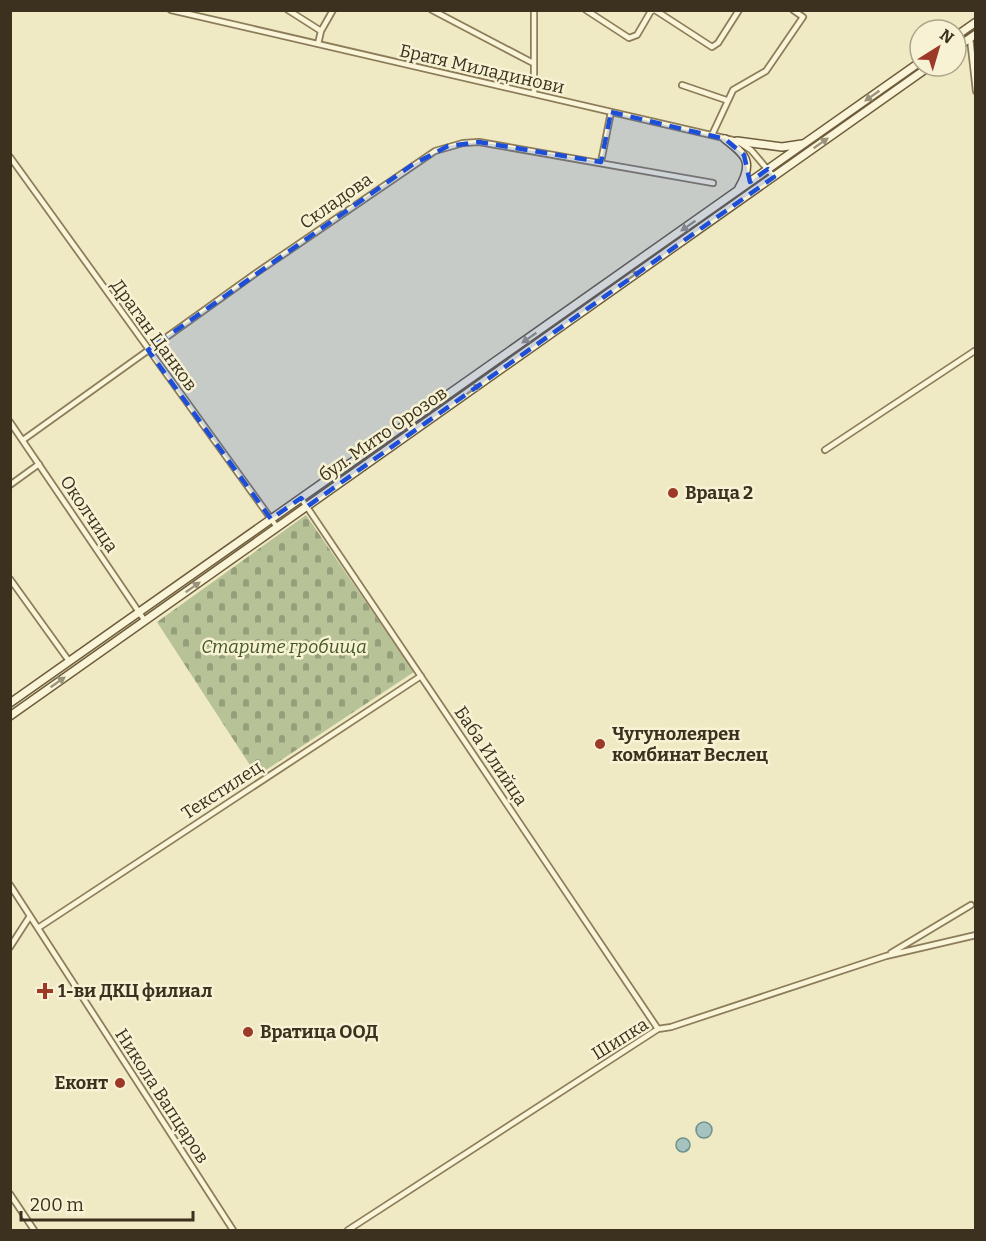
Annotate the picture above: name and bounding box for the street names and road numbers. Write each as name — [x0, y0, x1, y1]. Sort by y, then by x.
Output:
street label: Братя Миладинови — [397, 39, 567, 99]
street label: Складова — [296, 168, 377, 234]
street label: Драган Цанков — [106, 275, 202, 395]
street label: бул. Мито Орозов — [315, 382, 451, 486]
street label: Околчица — [55, 471, 123, 557]
street label: Баба Илийца — [450, 702, 533, 810]
street label: Текстилец — [177, 756, 267, 824]
street label: Шипка — [588, 1013, 652, 1065]
street label: Никола Вапцаров — [110, 1024, 214, 1168]

